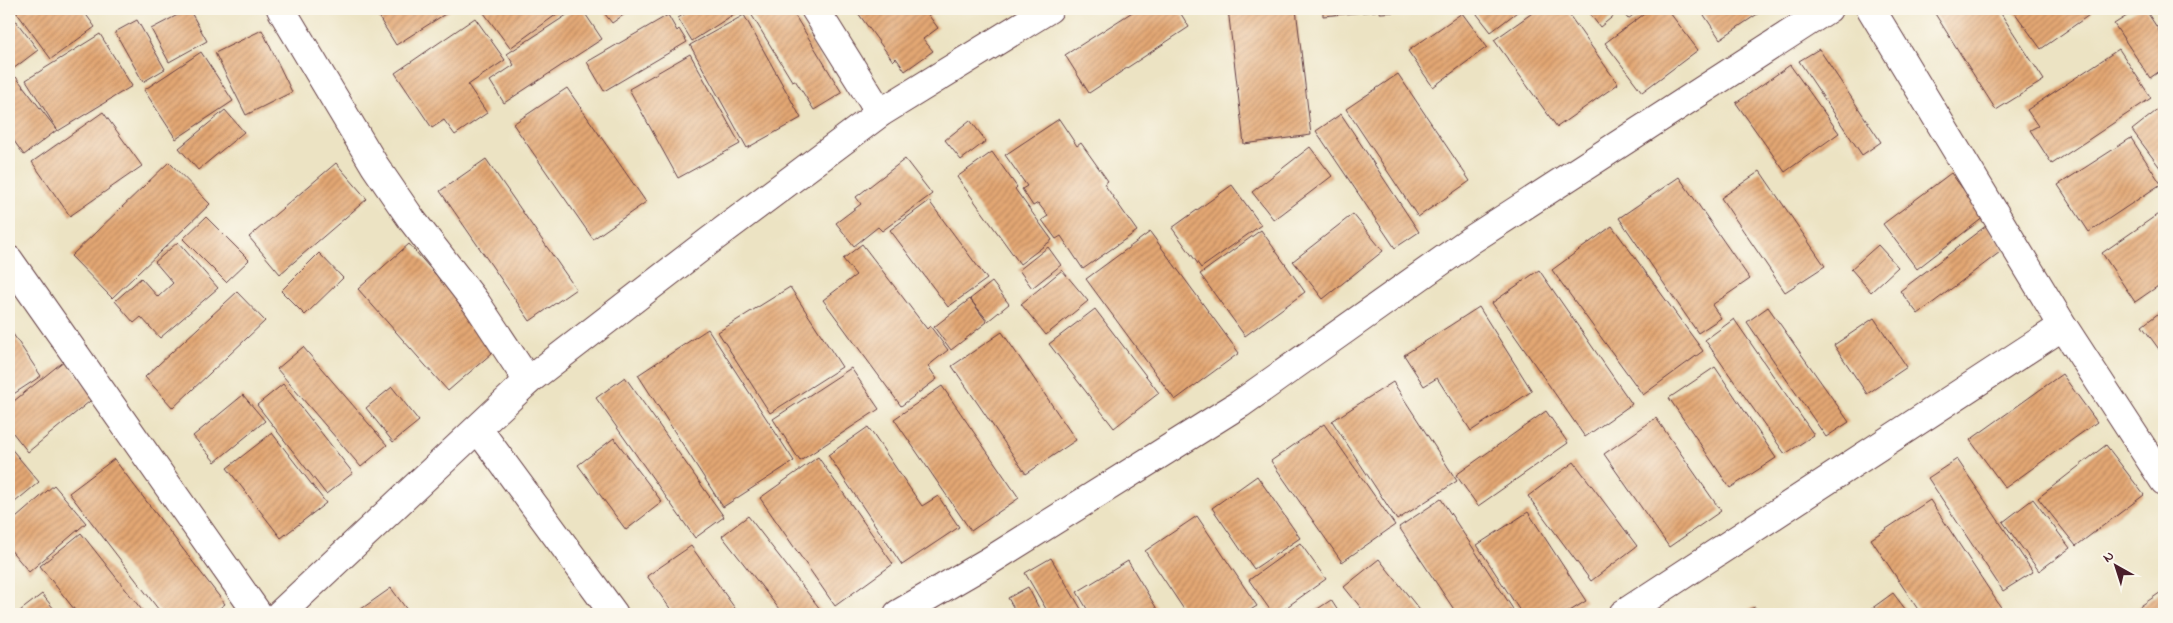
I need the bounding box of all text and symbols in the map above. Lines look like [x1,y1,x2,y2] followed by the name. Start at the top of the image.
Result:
[2090,540,2140,590] north arrow
[2098,546,2119,568] text: N

